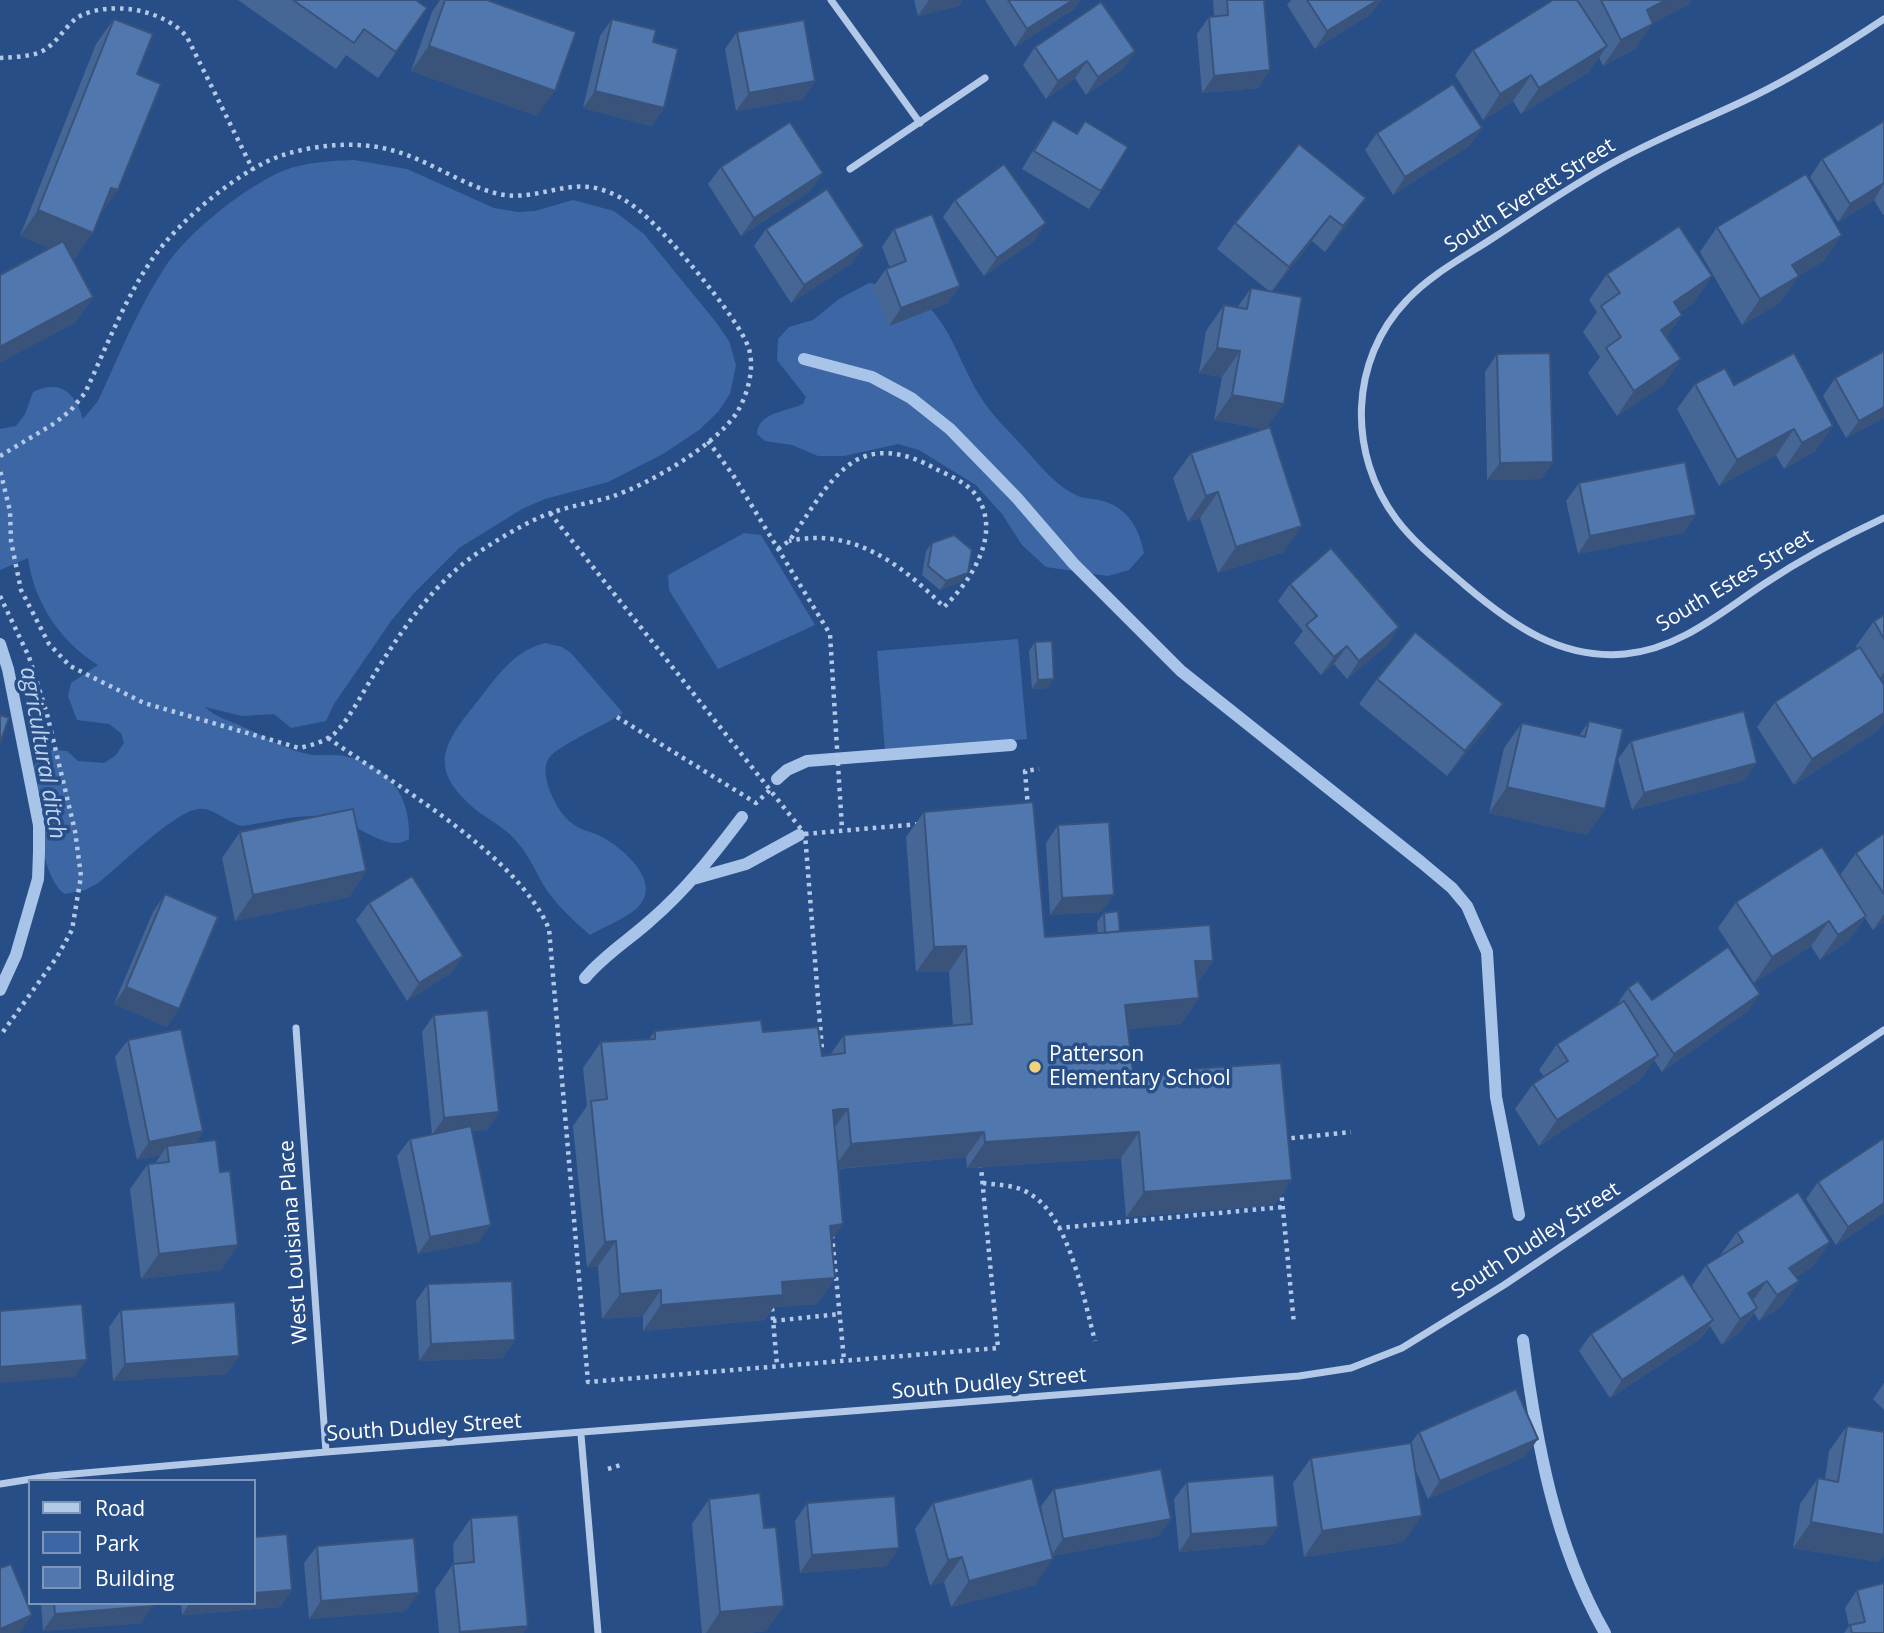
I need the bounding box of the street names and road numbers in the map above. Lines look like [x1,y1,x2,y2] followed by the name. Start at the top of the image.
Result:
[1440,133,1620,259] street label: South Everett Street
[1652,524,1818,638] street label: South Estes Street
[274,1139,314,1345] street label: West Louisiana Place
[1447,1177,1625,1305] street label: South Dudley Street
[891,1363,1087,1405] street label: South Dudley Street
[326,1409,522,1447] street label: South Dudley Street

